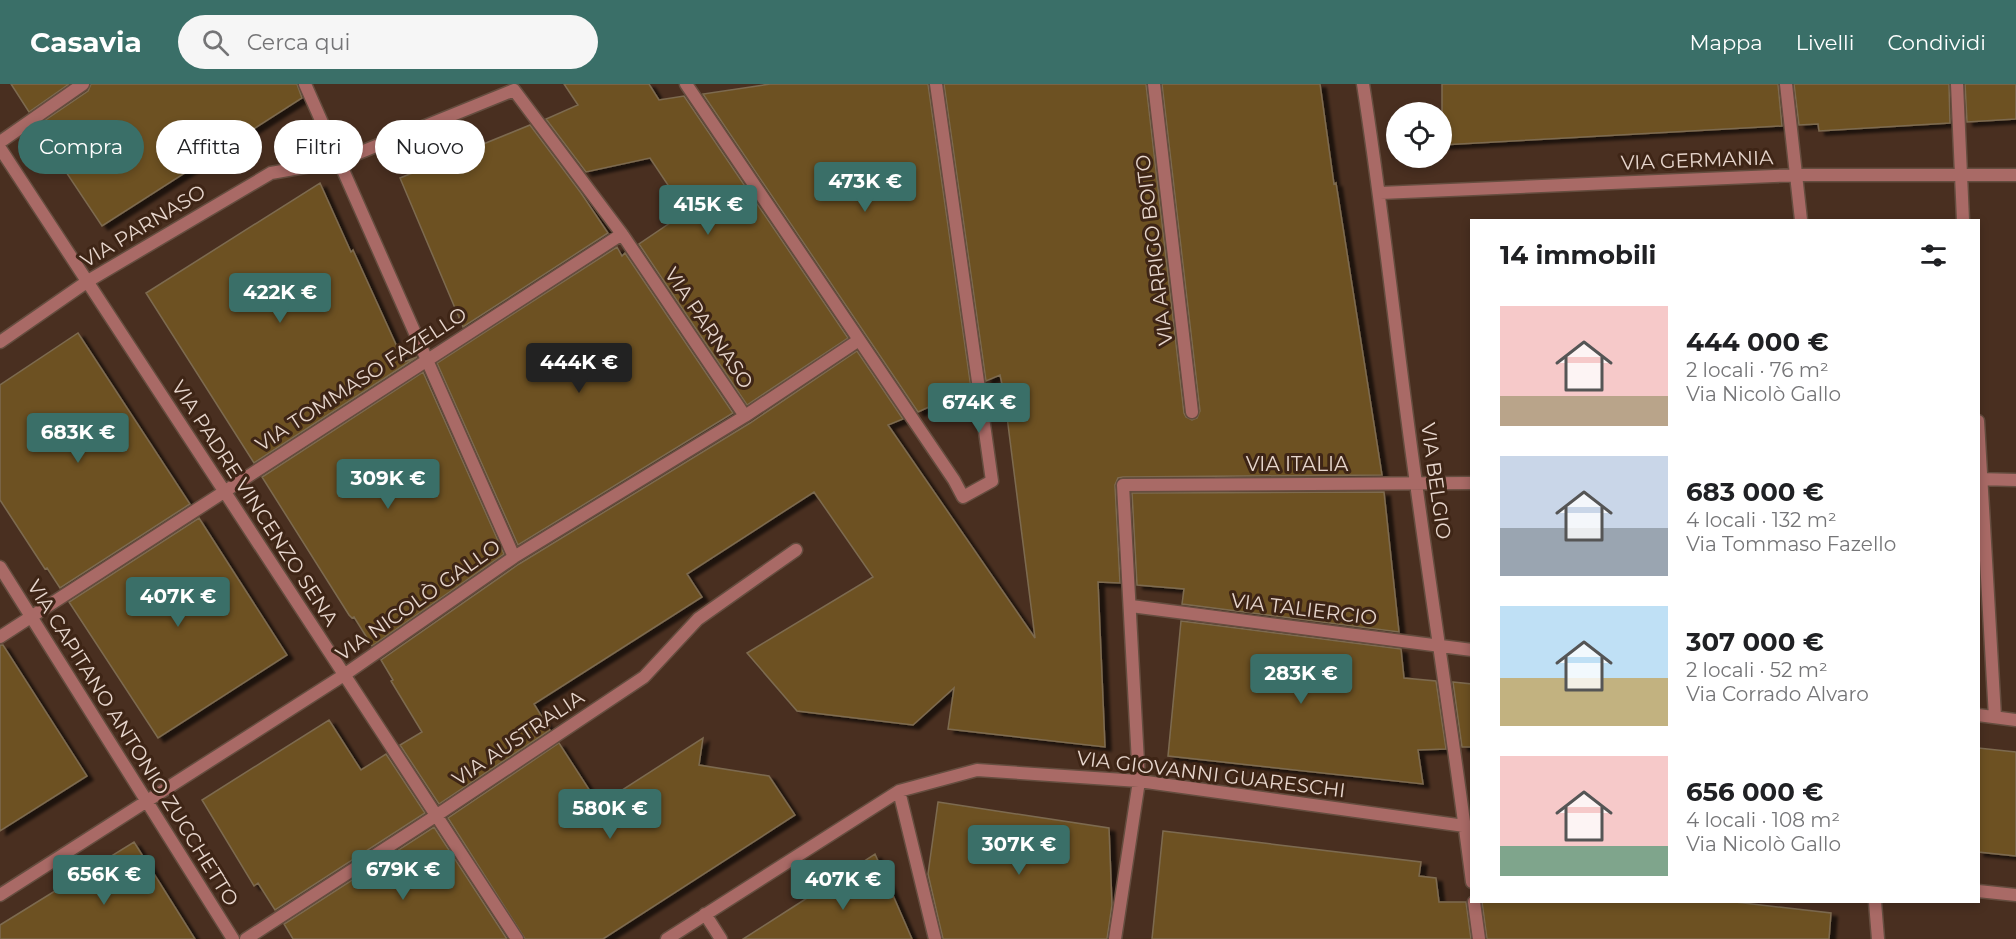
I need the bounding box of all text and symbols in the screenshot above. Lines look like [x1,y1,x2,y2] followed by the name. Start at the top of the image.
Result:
[178,15,598,69] search box
[30,25,142,59] text: Casavia
[199,26,232,59] icon: search
[247,29,350,56] text: Cerca qui
[1689,30,1763,55] text: Mappa
[1796,30,1854,55] text: Livelli
[1887,30,1986,55] text: Condividi
[1386,102,1452,168] map controls
[1386,102,1452,168] button: locate
[18,120,144,174] chip: Compra
[156,120,262,174] chip: Affitta
[274,120,363,174] chip: Filtri
[375,120,485,174] chip: Nuovo
[1620,145,1774,175] street label: VIA GERMANIA
[1130,153,1178,347] street label: VIA ARRIGO BOITO
[816,162,914,213] pin: 473K €
[828,169,902,193] text: 473K €
[76,179,210,273] street label: VIA PARNASO
[659,185,757,236] pin: 415K €
[673,192,743,216] text: 415K €
[1500,239,1656,271] text: 14 immobili
[1917,239,1950,272] icon: filters
[660,263,758,393] street label: VIA PARNASO
[231,273,329,324] pin: 422K €
[243,280,317,304] text: 422K €
[251,302,471,456] street label: VIA TOMMASO FAZELLO
[1686,326,1829,358] text: 444 000 €
[1548,330,1620,402] icon: home
[530,343,628,394] pin: 444K €
[540,350,618,374] text: 444K €
[1686,358,1828,382] text: 2 locali · 76 m²
[167,376,344,631] street label: VIA PADRE VINCENZO SENA
[1686,382,1841,406] text: Via Nicolò Gallo
[930,383,1028,434] pin: 674K €
[942,390,1016,414] text: 674K €
[29,413,127,464] pin: 683K €
[41,420,115,444] text: 683K €
[1416,421,1456,541] street label: VIA BELGIO
[1246,452,1349,476] street label: VIA ITALIA
[339,459,437,510] pin: 309K €
[351,466,425,490] text: 309K €
[1686,476,1824,508] text: 683 000 €
[1548,480,1620,552] icon: home
[1686,508,1837,532] text: 4 locali · 132 m²
[1686,532,1896,556] text: Via Tommaso Fazello
[331,534,505,666] street label: VIA NICOLÒ GALLO
[22,576,244,910] street label: VIA CAPITANO ANTONIO ZUCCHETTO
[129,577,227,628] pin: 407K €
[140,584,216,608] text: 407K €
[1230,588,1378,630] street label: VIA TALIERCIO
[1686,626,1824,658] text: 307 000 €
[1548,630,1620,702] icon: home
[1252,654,1350,705] pin: 283K €
[1686,658,1828,682] text: 2 locali · 52 m²
[1264,661,1338,685] text: 283K €
[1686,682,1869,706] text: Via Corrado Alvaro
[448,685,589,791] street label: VIA AUSTRALIA
[1075,746,1347,802] street label: VIA GIOVANNI GUARESCHI
[1686,776,1823,808] text: 656 000 €
[1548,780,1620,852] icon: home
[561,789,659,840] pin: 580K €
[572,796,648,820] text: 580K €
[1686,808,1840,832] text: 4 locali · 108 m²
[970,825,1068,876] pin: 307K €
[982,832,1056,856] text: 307K €
[1686,832,1841,856] text: Via Nicolò Gallo
[354,850,452,901] pin: 679K €
[55,855,153,906] pin: 656K €
[366,857,440,881] text: 679K €
[794,860,892,911] pin: 407K €
[67,862,141,886] text: 656K €
[805,867,881,891] text: 407K €

